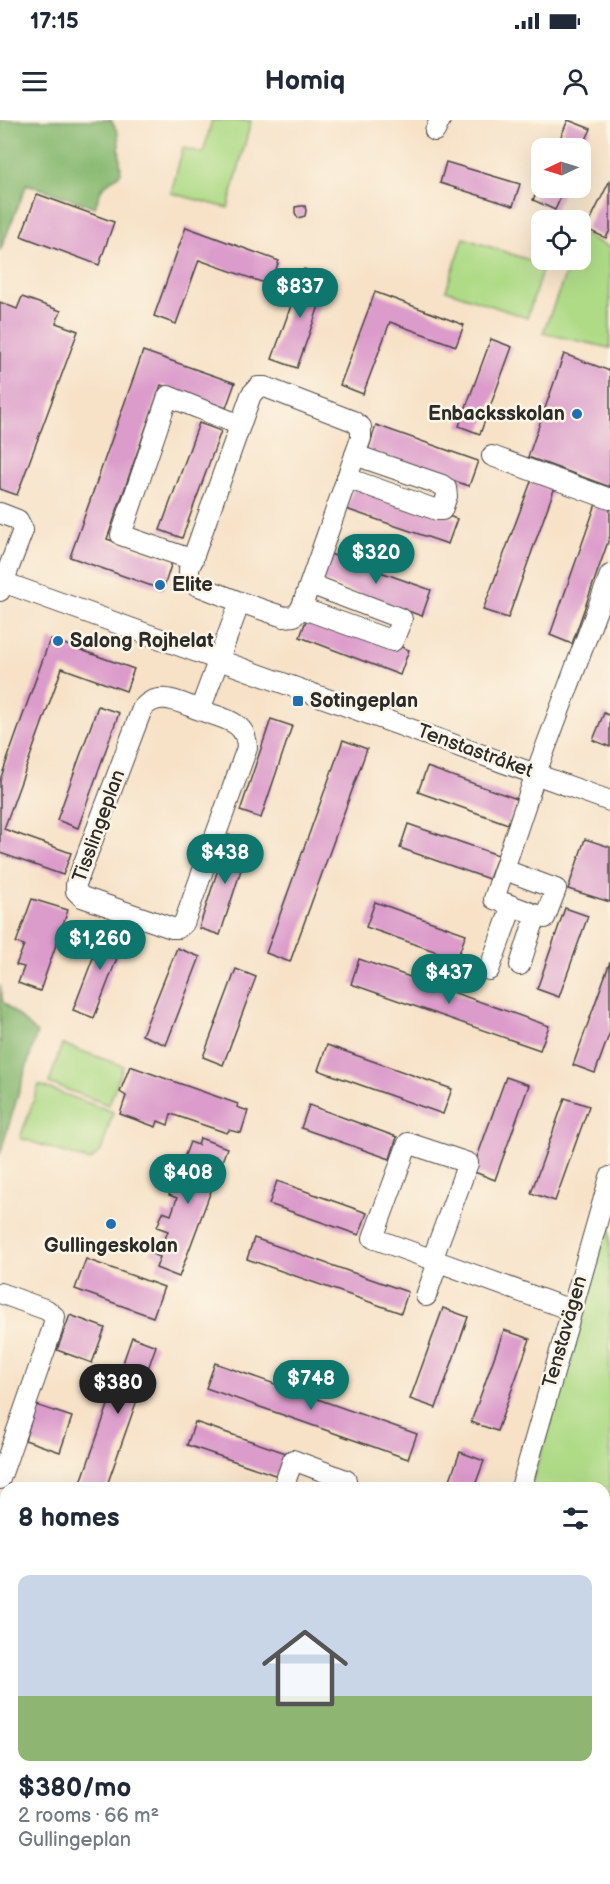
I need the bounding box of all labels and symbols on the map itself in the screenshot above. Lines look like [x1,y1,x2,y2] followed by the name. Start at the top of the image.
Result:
[531,138,591,198] north arrow
[264,268,336,319] pin: $837
[428,402,565,426] place label: Enbacksskolan
[570,407,584,421] marker: Enbacksskolan
[340,534,412,585] pin: $320
[172,573,213,597] place label: Elite
[153,578,167,592] marker: Elite
[70,629,214,653] place label: Salong Rojhelat
[51,634,65,648] marker: Salong Rojhelat
[310,689,418,713] place label: Sotingeplan
[291,694,305,708] marker: Sotingeplan
[414,719,536,783] street label: Tenstastråket
[68,766,130,886] street label: Tisslingeplan
[189,834,261,885] pin: $438
[51,920,149,971] pin: $1,260
[413,954,485,1005] pin: $437
[152,1154,224,1205] pin: $408
[104,1217,118,1231] marker: Gullingeskolan
[44,1234,178,1258] place label: Gullingeskolan
[538,1273,592,1391] street label: Tenstavägen
[275,1360,347,1411] pin: $748
[82,1364,154,1415] pin: $380

